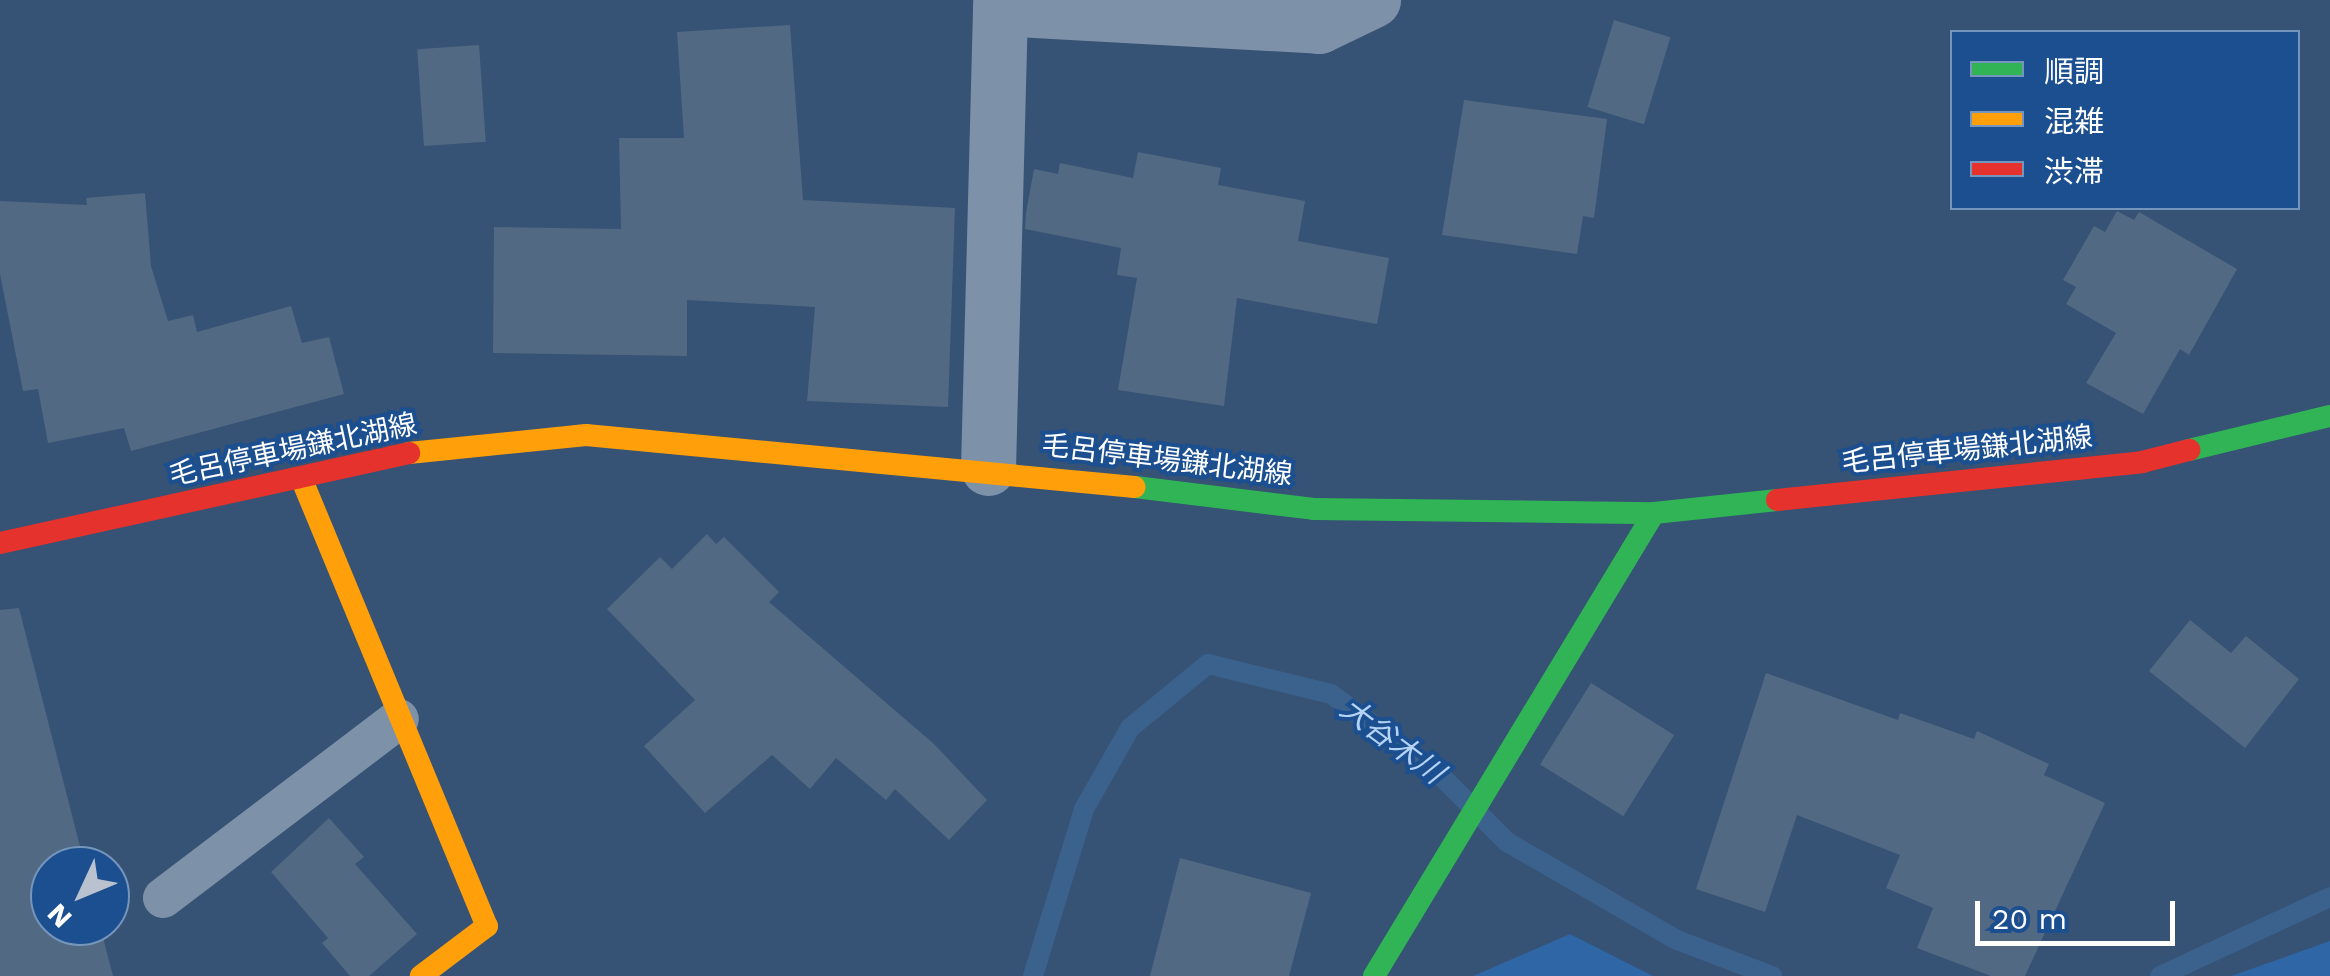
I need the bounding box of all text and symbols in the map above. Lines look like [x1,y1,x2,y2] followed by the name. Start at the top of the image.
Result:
[1950,30,2300,210] legend
[2044,54,2104,89] text: 順調
[2044,104,2104,139] text: 混雑
[2044,154,2104,189] text: 渋滞
[166,407,420,493] street label: 毛呂停車場鎌北湖線
[1840,420,2094,480] street label: 毛呂停車場鎌北湖線
[1040,428,1294,492] street label: 毛呂停車場鎌北湖線
[1333,691,1451,791] water label: 大谷木川
[30,846,130,946] north arrow
[1980,881,2180,943] scale bar
[40,897,79,935] text: N
[1992,901,2067,936] text: 20 m

